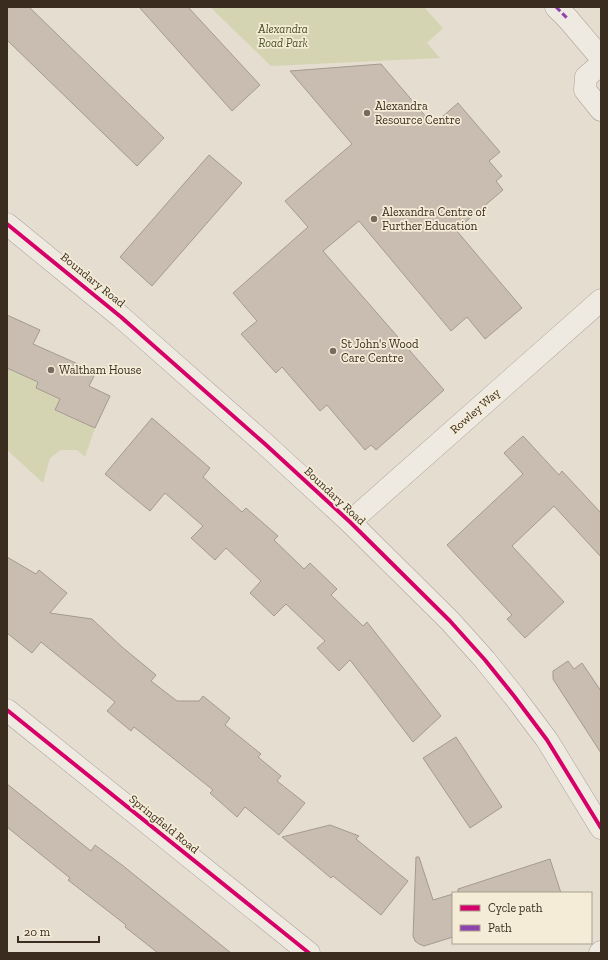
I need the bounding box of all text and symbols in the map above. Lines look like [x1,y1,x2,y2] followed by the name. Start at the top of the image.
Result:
[257,22,308,50] park label: Alexandra Road Park
[375,99,461,127] place label: Alexandra Resource Centre
[362,108,372,118] marker: Alexandra Resource Centre
[382,205,487,233] place label: Alexandra Centre of Further Education
[369,214,379,224] marker: Alexandra Centre of Further Education
[58,250,128,310] street label: Boundary Road
[341,337,419,365] place label: St John's Wood Care Centre
[328,346,338,356] marker: St John's Wood Care Centre
[59,363,142,377] place label: Waltham House
[46,365,56,375] marker: Waltham House
[447,385,503,436] street label: Rowley Way
[301,464,369,528] street label: Boundary Road
[126,792,202,857] street label: Springfield Road
[452,892,592,944] legend
[488,901,543,915] text: Cycle path
[18,918,99,944] scale bar
[488,921,512,935] text: Path
[24,925,51,939] text: 20 m

